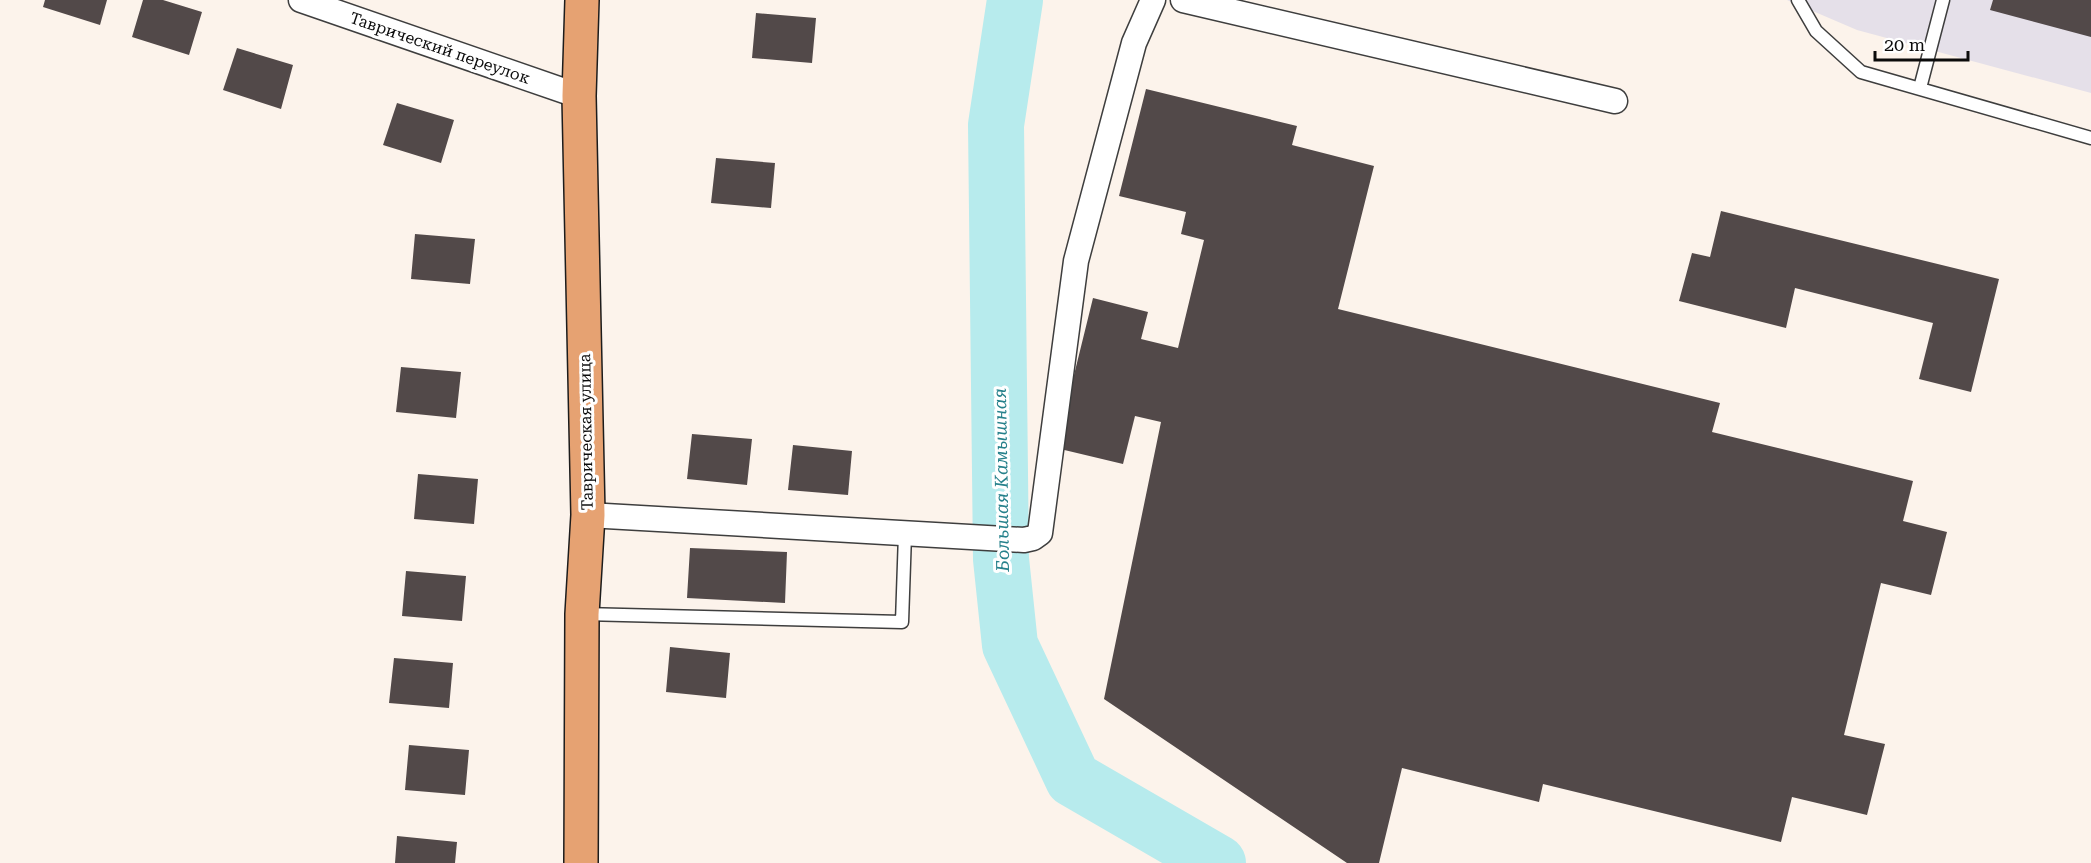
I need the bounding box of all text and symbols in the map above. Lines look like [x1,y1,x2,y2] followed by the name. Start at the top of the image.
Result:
[347,8,533,88] street label: Таврический переулок
[1875,24,1968,62] scale bar
[1884,34,1925,55] text: 20 m
[575,353,597,511] street label: Таврическая улица
[989,388,1013,573] water label: Большая Камышная

